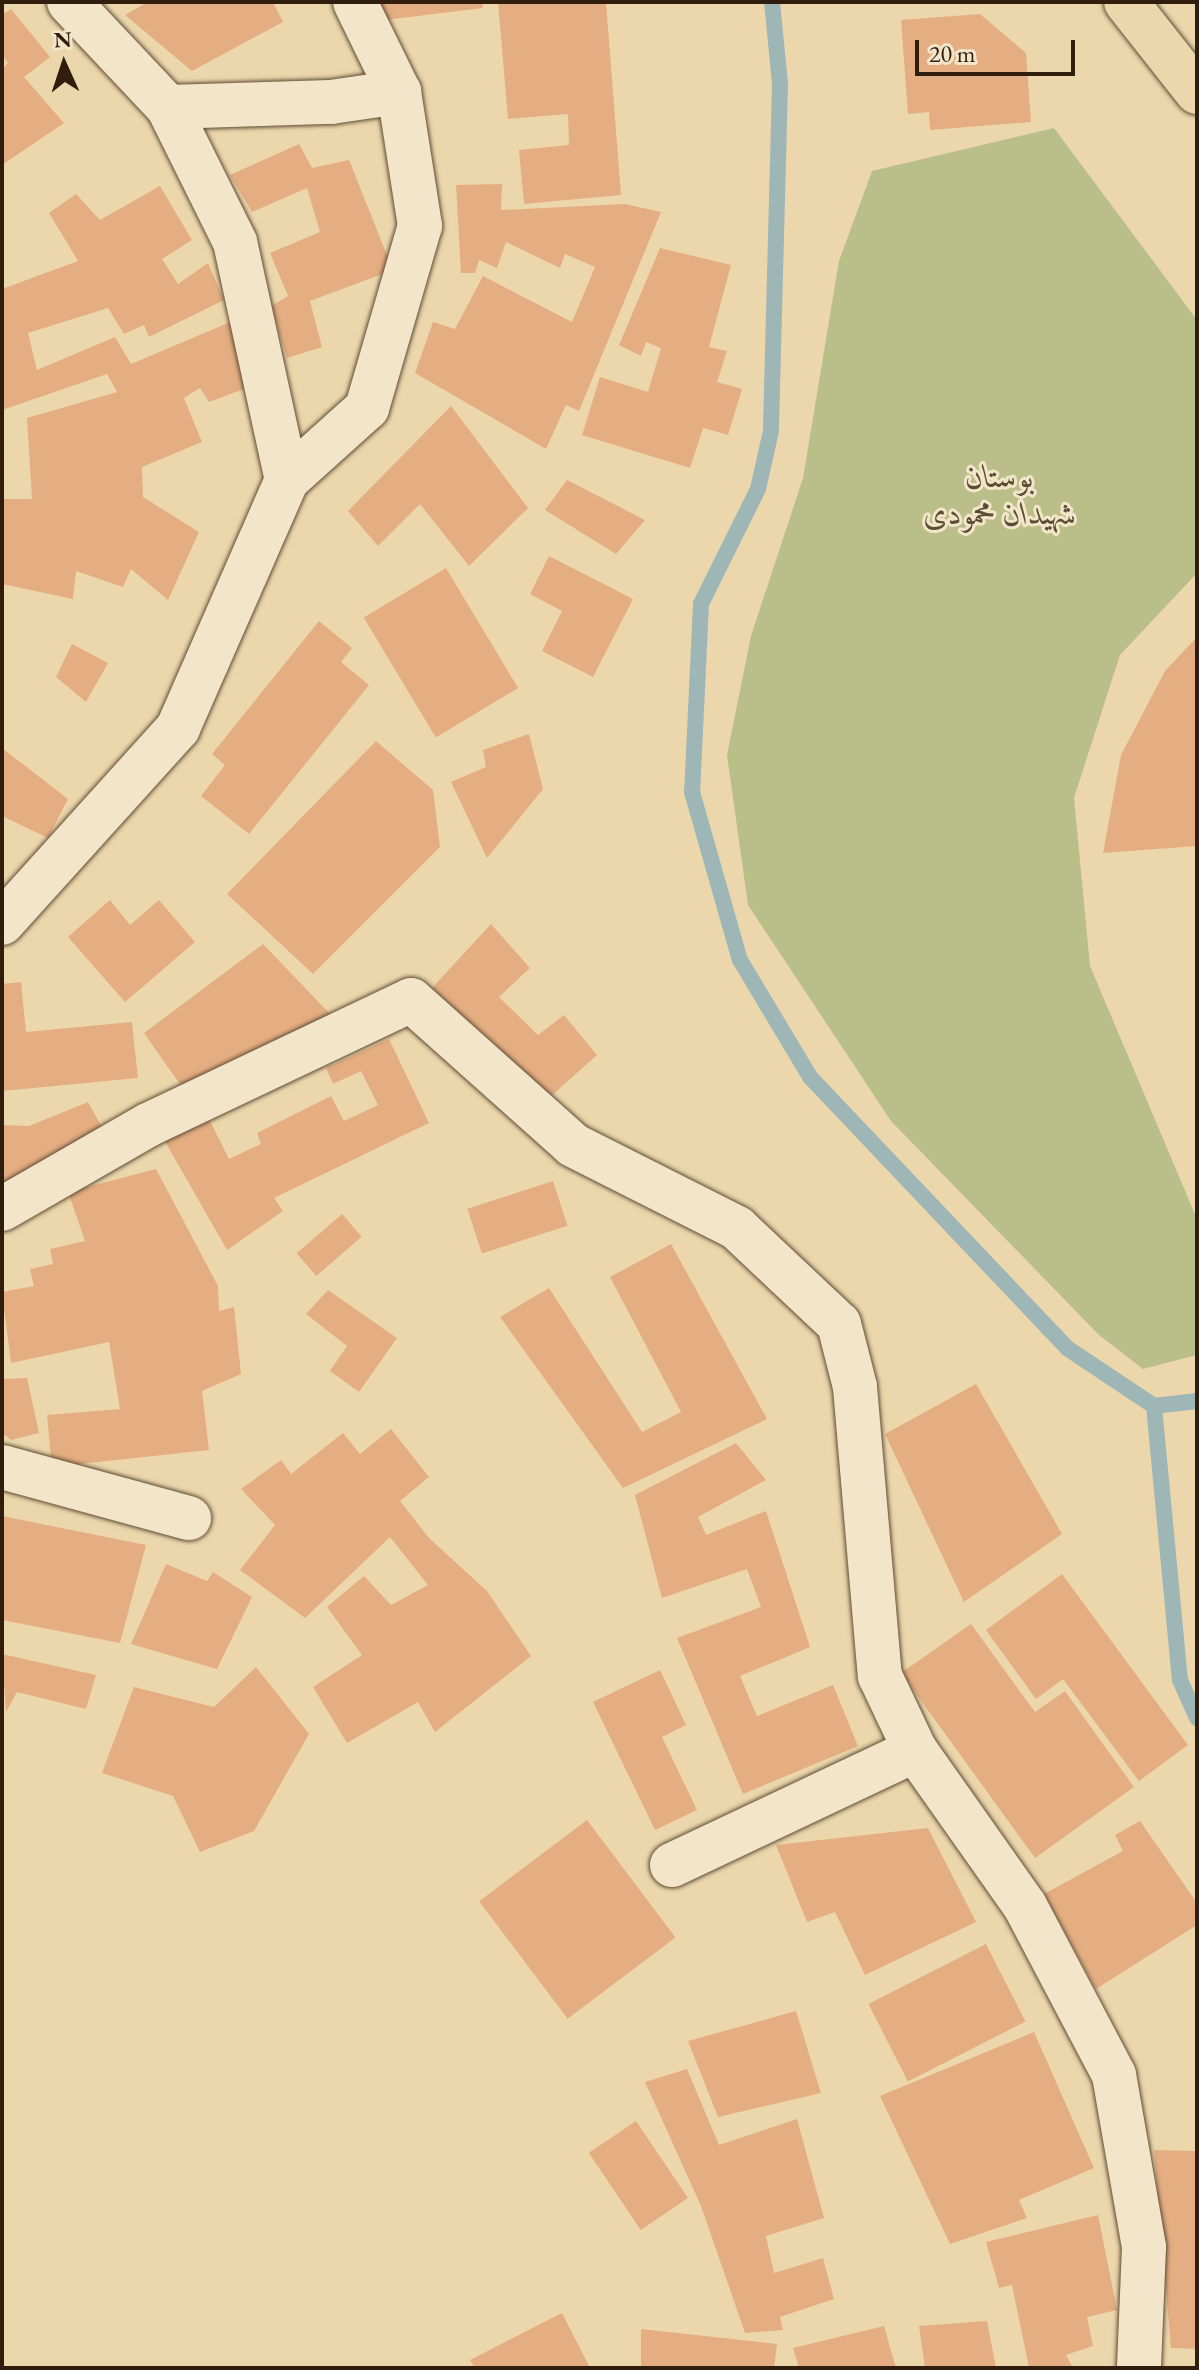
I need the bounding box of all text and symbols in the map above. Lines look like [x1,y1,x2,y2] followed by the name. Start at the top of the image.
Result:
[24,24,104,104] north arrow
[919,24,1079,74] scale bar
[53,25,72,54] text: N
[929,38,976,69] text: 20 m
[923,458,1077,533] park label: بوستان شهیدان محمودی

